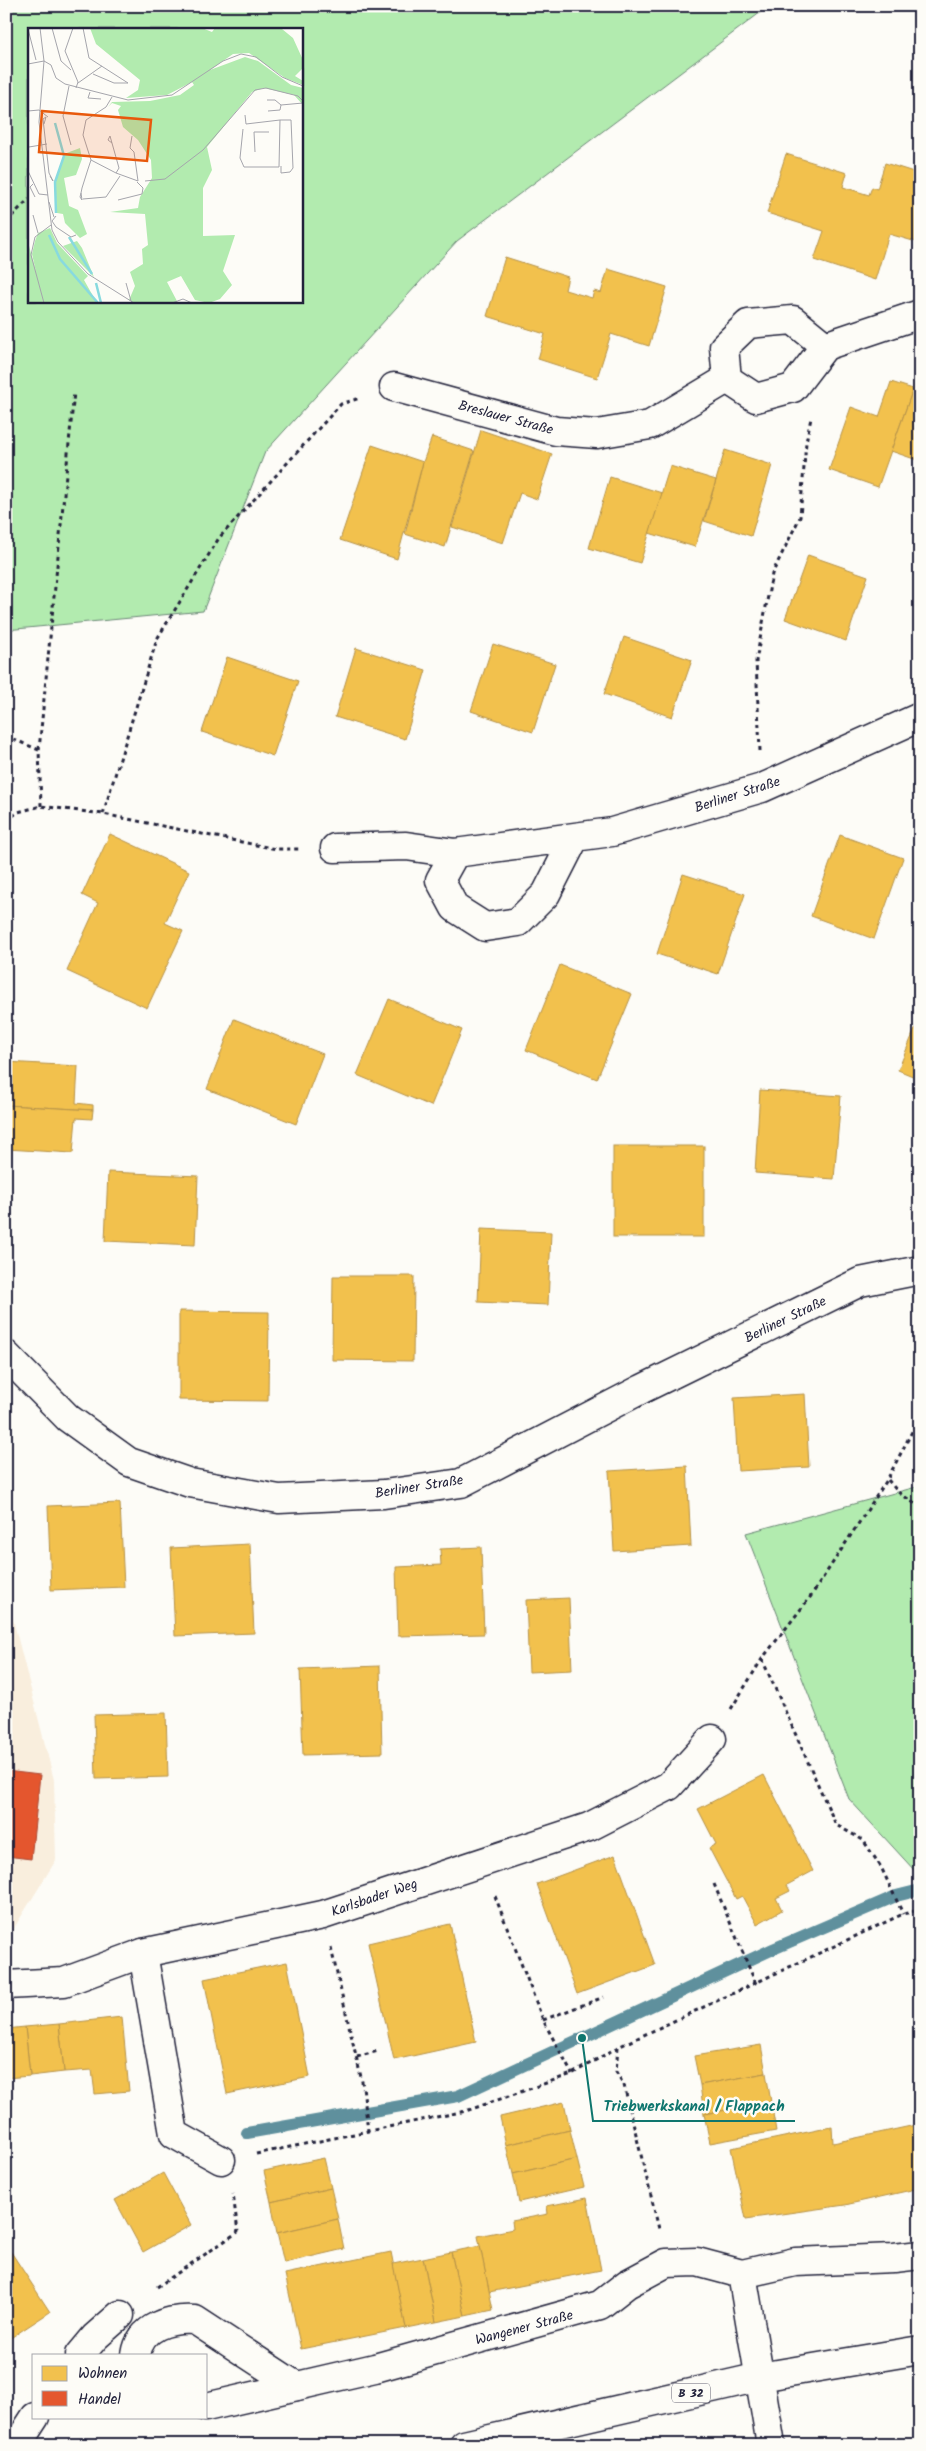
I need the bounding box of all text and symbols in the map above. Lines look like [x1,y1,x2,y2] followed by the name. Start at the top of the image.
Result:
[28,28,302,302] inset map
[456,395,556,441] street label: Breslauer Straße
[692,770,784,819] street label: Berliner Straße
[741,1290,831,1349] street label: Berliner Straße
[373,1469,466,1505] street label: Berliner Straße
[328,1873,421,1923] street label: Karlsbader Weg
[593,2091,795,2121] callout: Triebwerkskanal / Flappach
[603,2095,785,2119] text: Triebwerkskanal / Flappach
[473,2304,576,2352] street label: Wangener Straße
[32,2354,208,2418] legend
[78,2362,127,2386] text: Wohnen
[672,2384,710,2402] road number: B 32
[78,2388,121,2412] text: Handel

